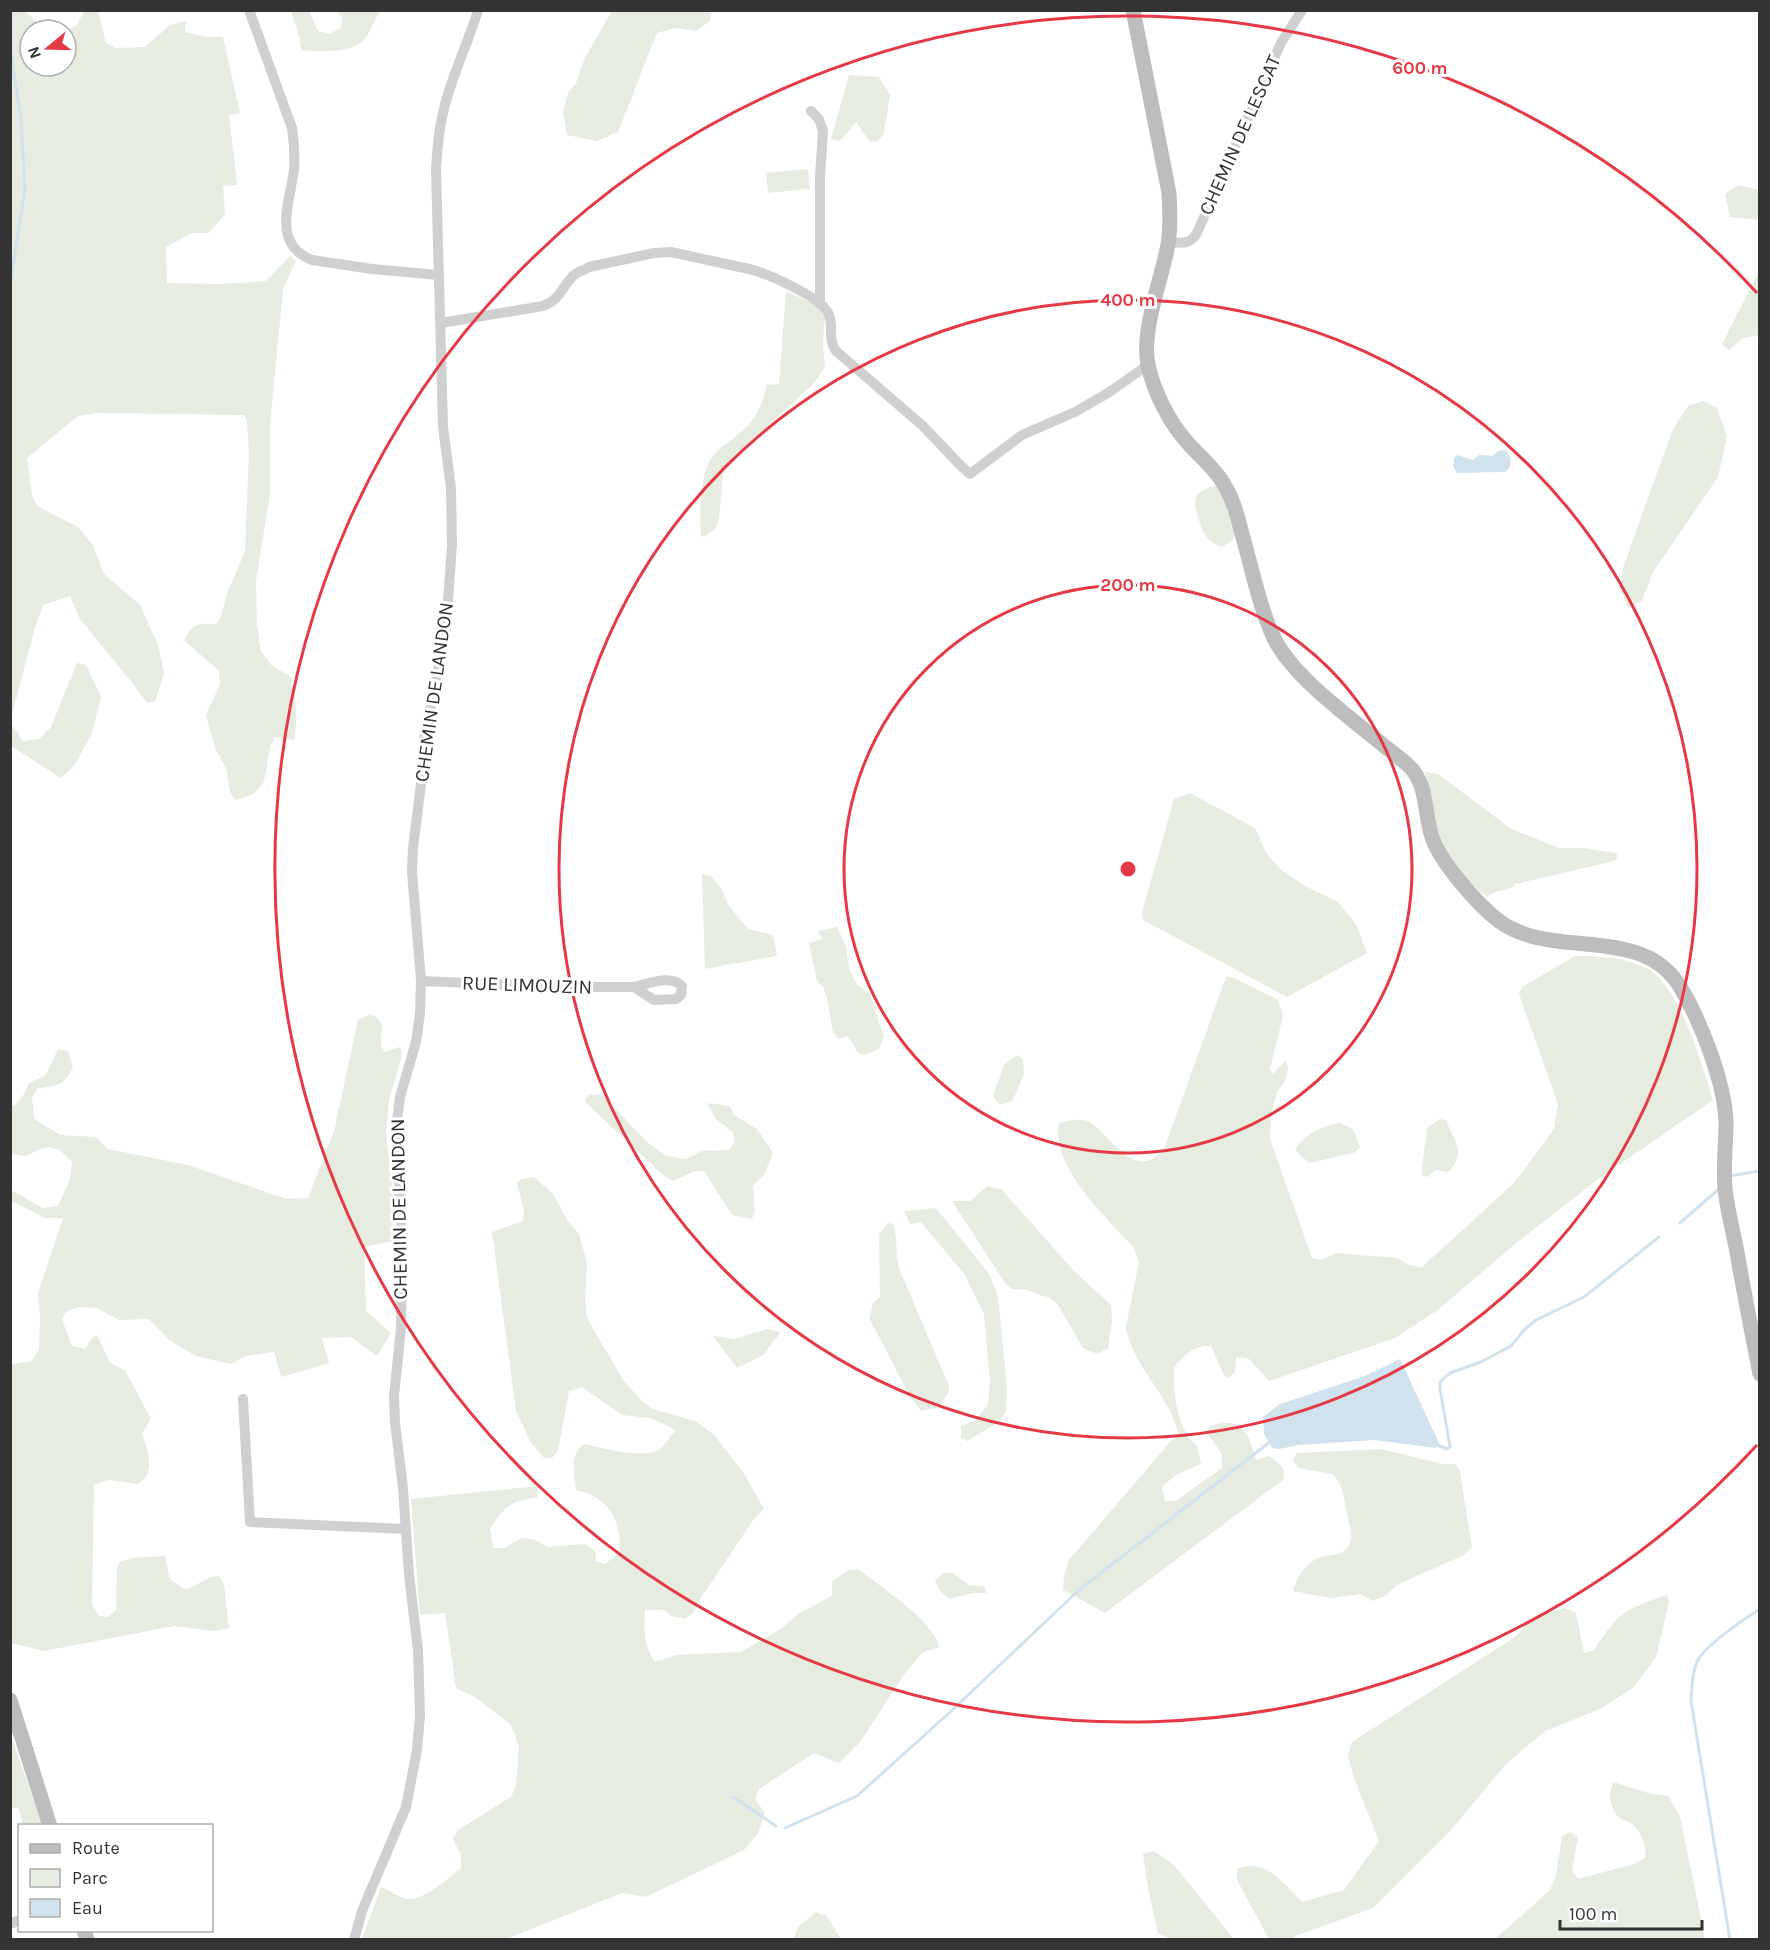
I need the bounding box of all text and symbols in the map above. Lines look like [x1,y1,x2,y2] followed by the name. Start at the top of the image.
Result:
[18,18,78,78] north arrow
[23,44,45,61] text: N
[1194,51,1286,219] street label: CHEMIN DE LESCAT
[1392,57,1448,79] text: 600 m
[1100,289,1156,311] text: 400 m
[1100,574,1156,596] text: 200 m
[410,601,458,783] street label: CHEMIN DE LANDON
[1118,859,1138,879] centre of rings
[461,971,593,999] street label: RUE LIMOUZIN
[386,1118,412,1300] street label: CHEMIN DE LANDON
[18,1824,213,1932] legend
[72,1837,120,1859] text: Route
[72,1867,108,1889] text: Parc
[1560,1893,1702,1931] scale bar
[72,1897,103,1919] text: Eau
[1569,1903,1617,1925] text: 100 m

